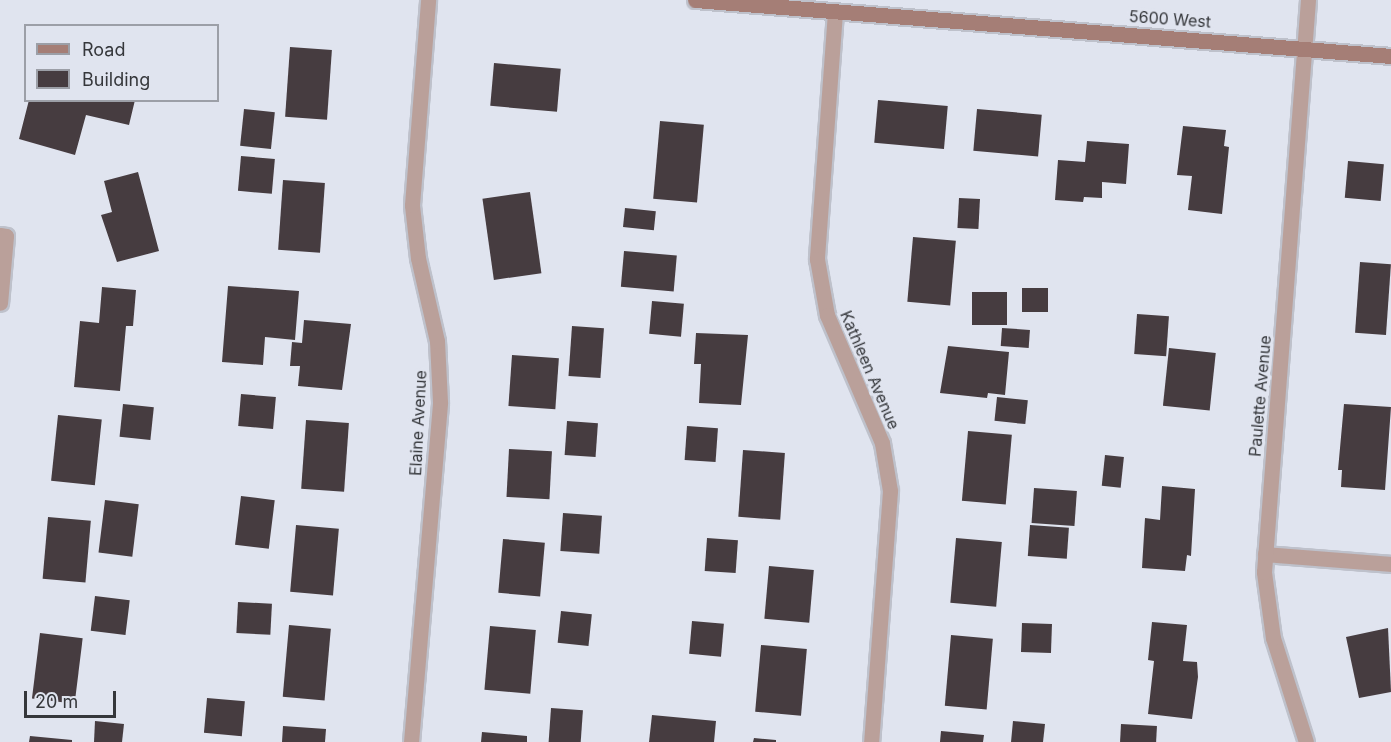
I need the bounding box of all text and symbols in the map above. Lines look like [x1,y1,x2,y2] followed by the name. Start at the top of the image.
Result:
[1128,7,1212,31] street label: 5600 West
[24,24,219,102] legend
[82,39,125,60] text: Road
[82,69,150,90] text: Building
[836,308,904,432] street label: Kathleen Avenue
[1245,334,1275,458] street label: Paulette Avenue
[406,370,430,476] street label: Elaine Avenue
[27,679,118,717] scale bar
[35,691,78,712] text: 20 m

